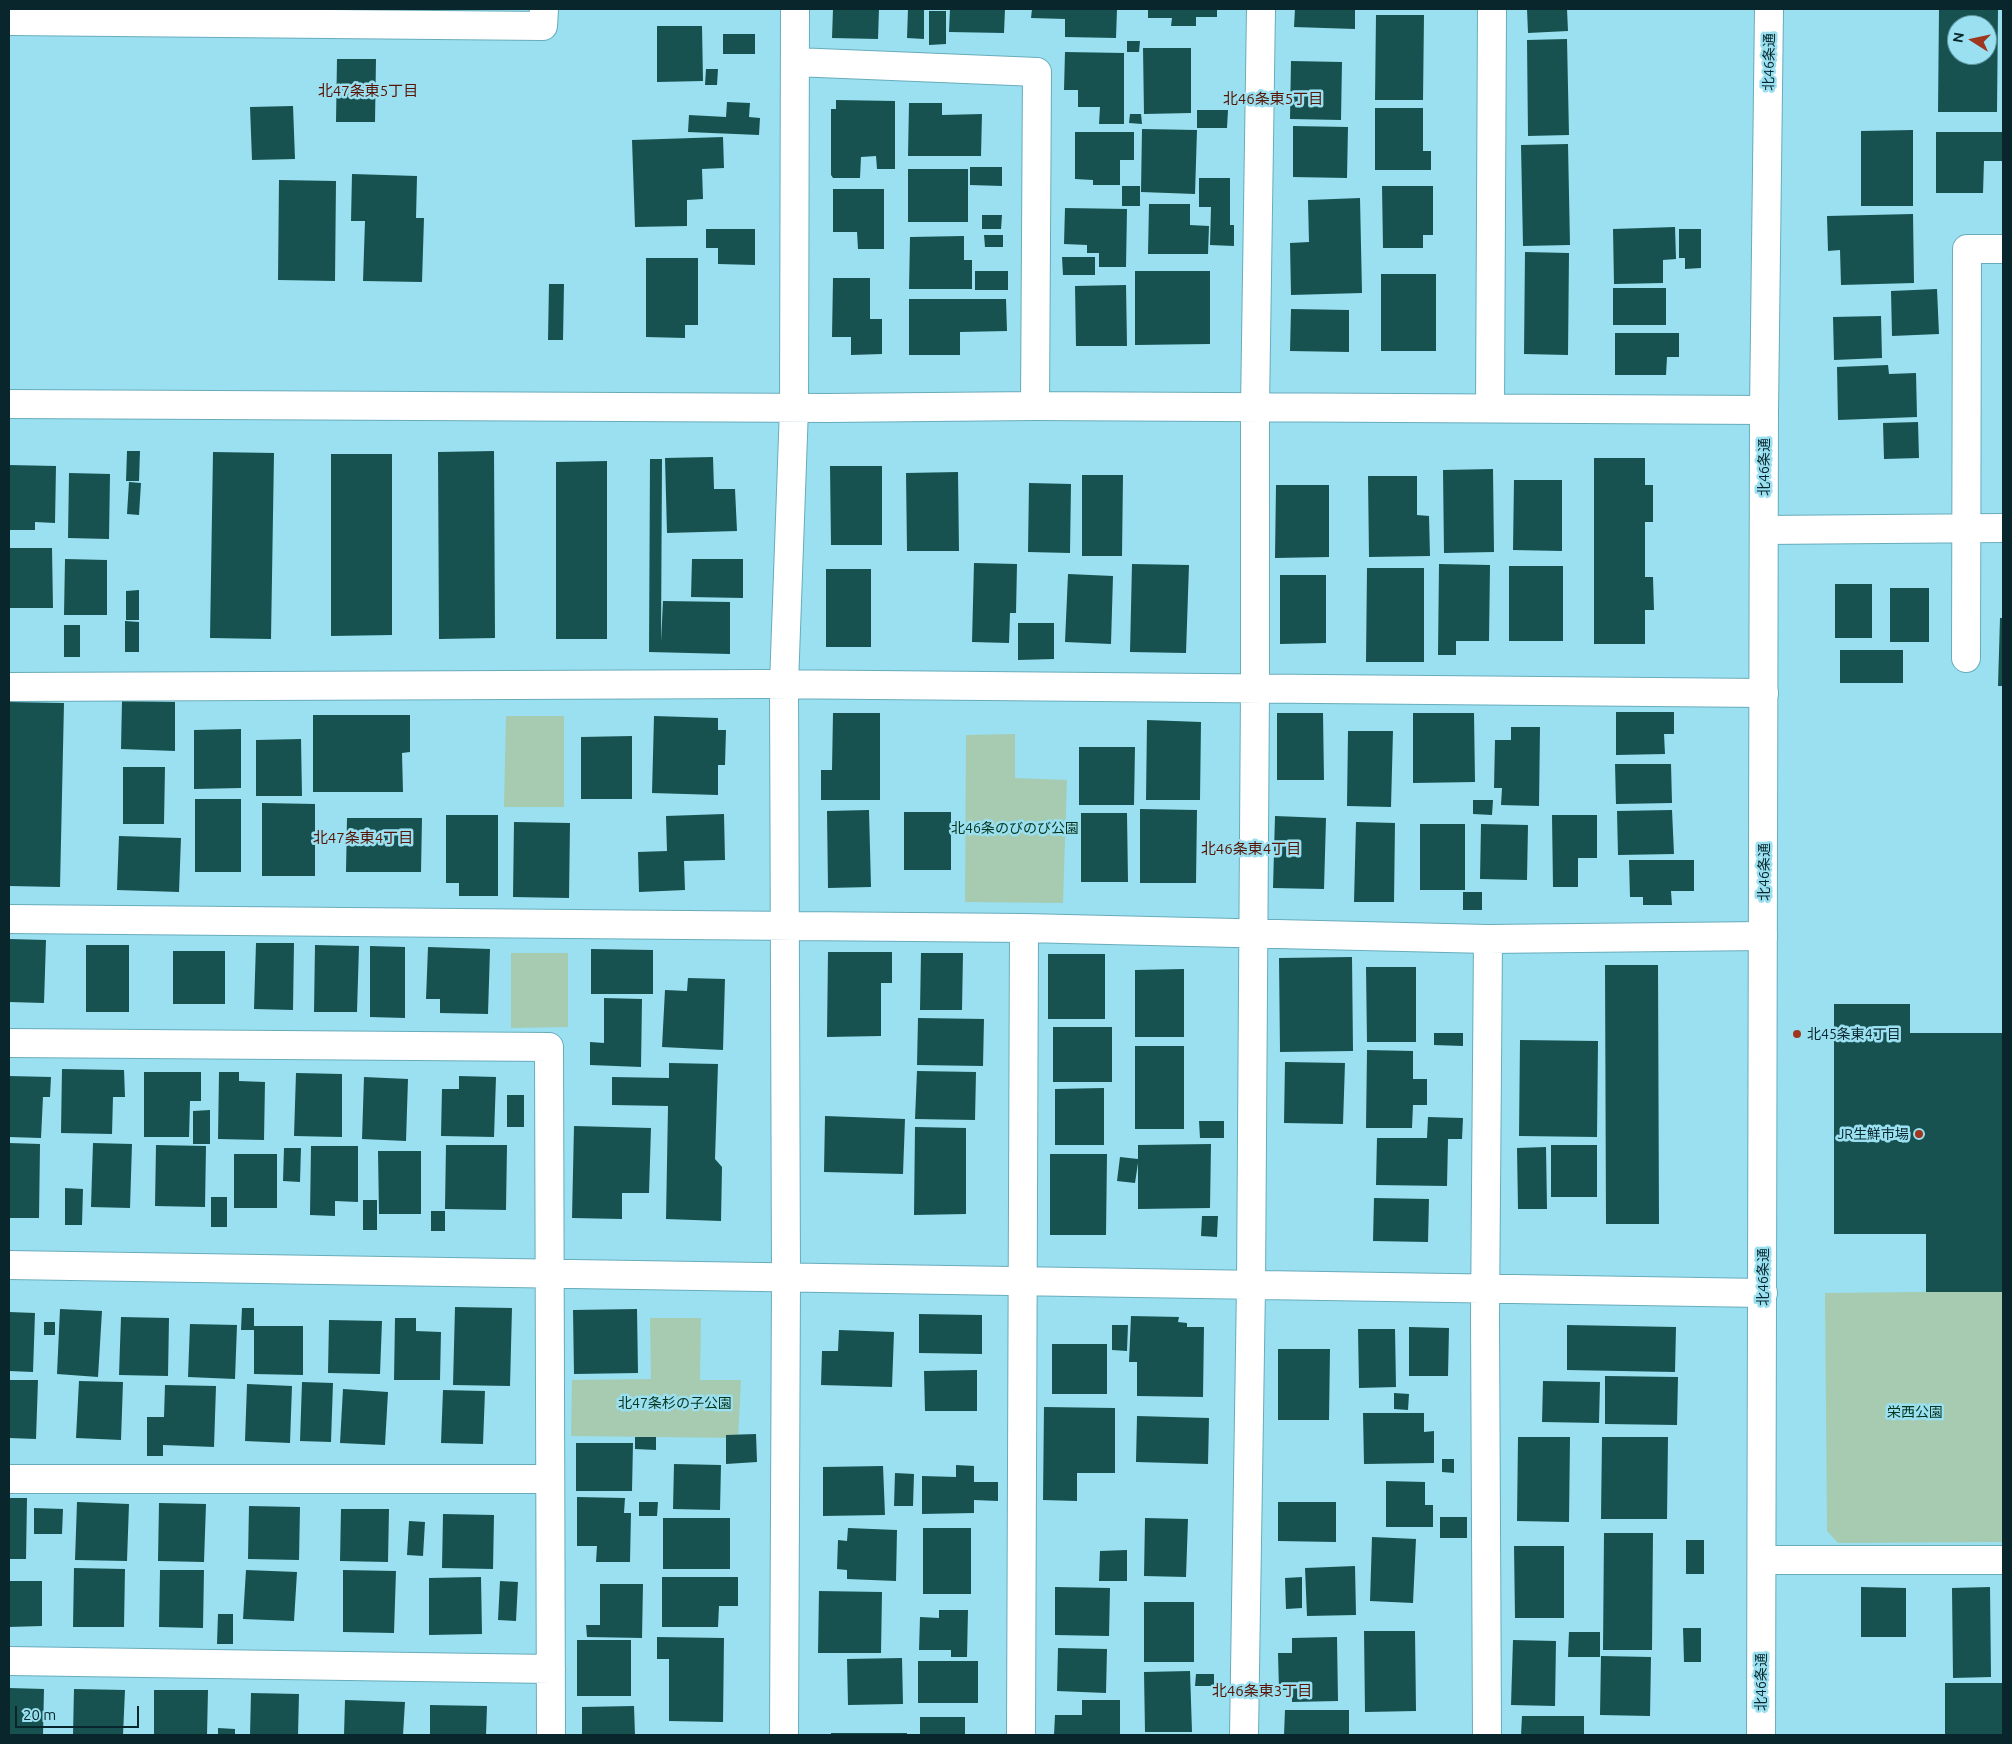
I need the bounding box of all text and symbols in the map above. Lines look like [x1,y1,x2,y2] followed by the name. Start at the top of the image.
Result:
[1947,15,1997,65] north arrow
[1949,31,1967,44] text: N
[1760,33,1778,91] street label: 北46条通
[318,82,418,100] district label: 北47条東5丁目
[1223,90,1323,108] district label: 北46条東5丁目
[1756,438,1772,496] street label: 北46条通
[951,820,1079,836] park label: 北46条のびのび公園
[313,829,413,847] district label: 北47条東4丁目
[1201,840,1301,858] district label: 北46条東4丁目
[1756,843,1772,901] street label: 北46条通
[1807,1026,1901,1042] place label: 北45条東4丁目
[1791,1028,1803,1040] marker: 北45条東4丁目
[1837,1126,1909,1142] place label: JR生鮮市場
[1913,1128,1925,1140] marker: JR生鮮市場
[1755,1248,1771,1306] street label: 北46条通
[618,1395,732,1411] park label: 北47条杉の子公園
[1887,1404,1943,1420] park label: 栄西公園
[1753,1653,1769,1711] street label: 北46条通
[1212,1682,1312,1700] district label: 北46条東3丁目
[18,1696,141,1728] scale bar
[23,1706,56,1723] text: 20 m

